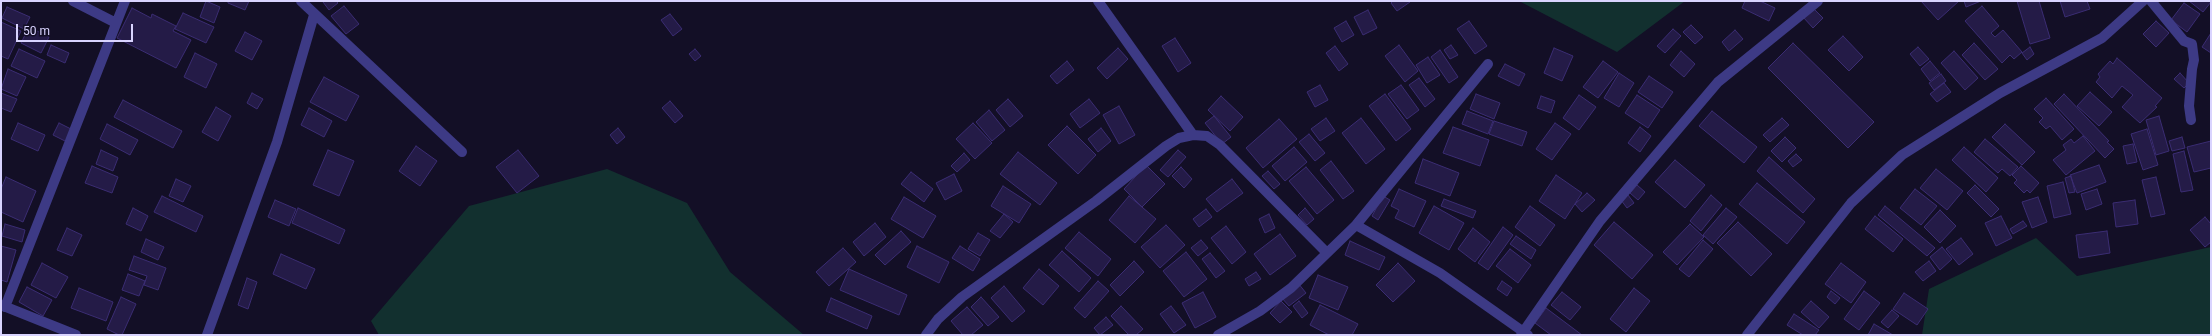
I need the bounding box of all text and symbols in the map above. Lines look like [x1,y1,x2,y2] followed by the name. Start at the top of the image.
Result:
[18,16,135,42] scale bar
[23,24,50,38] text: 50 m

